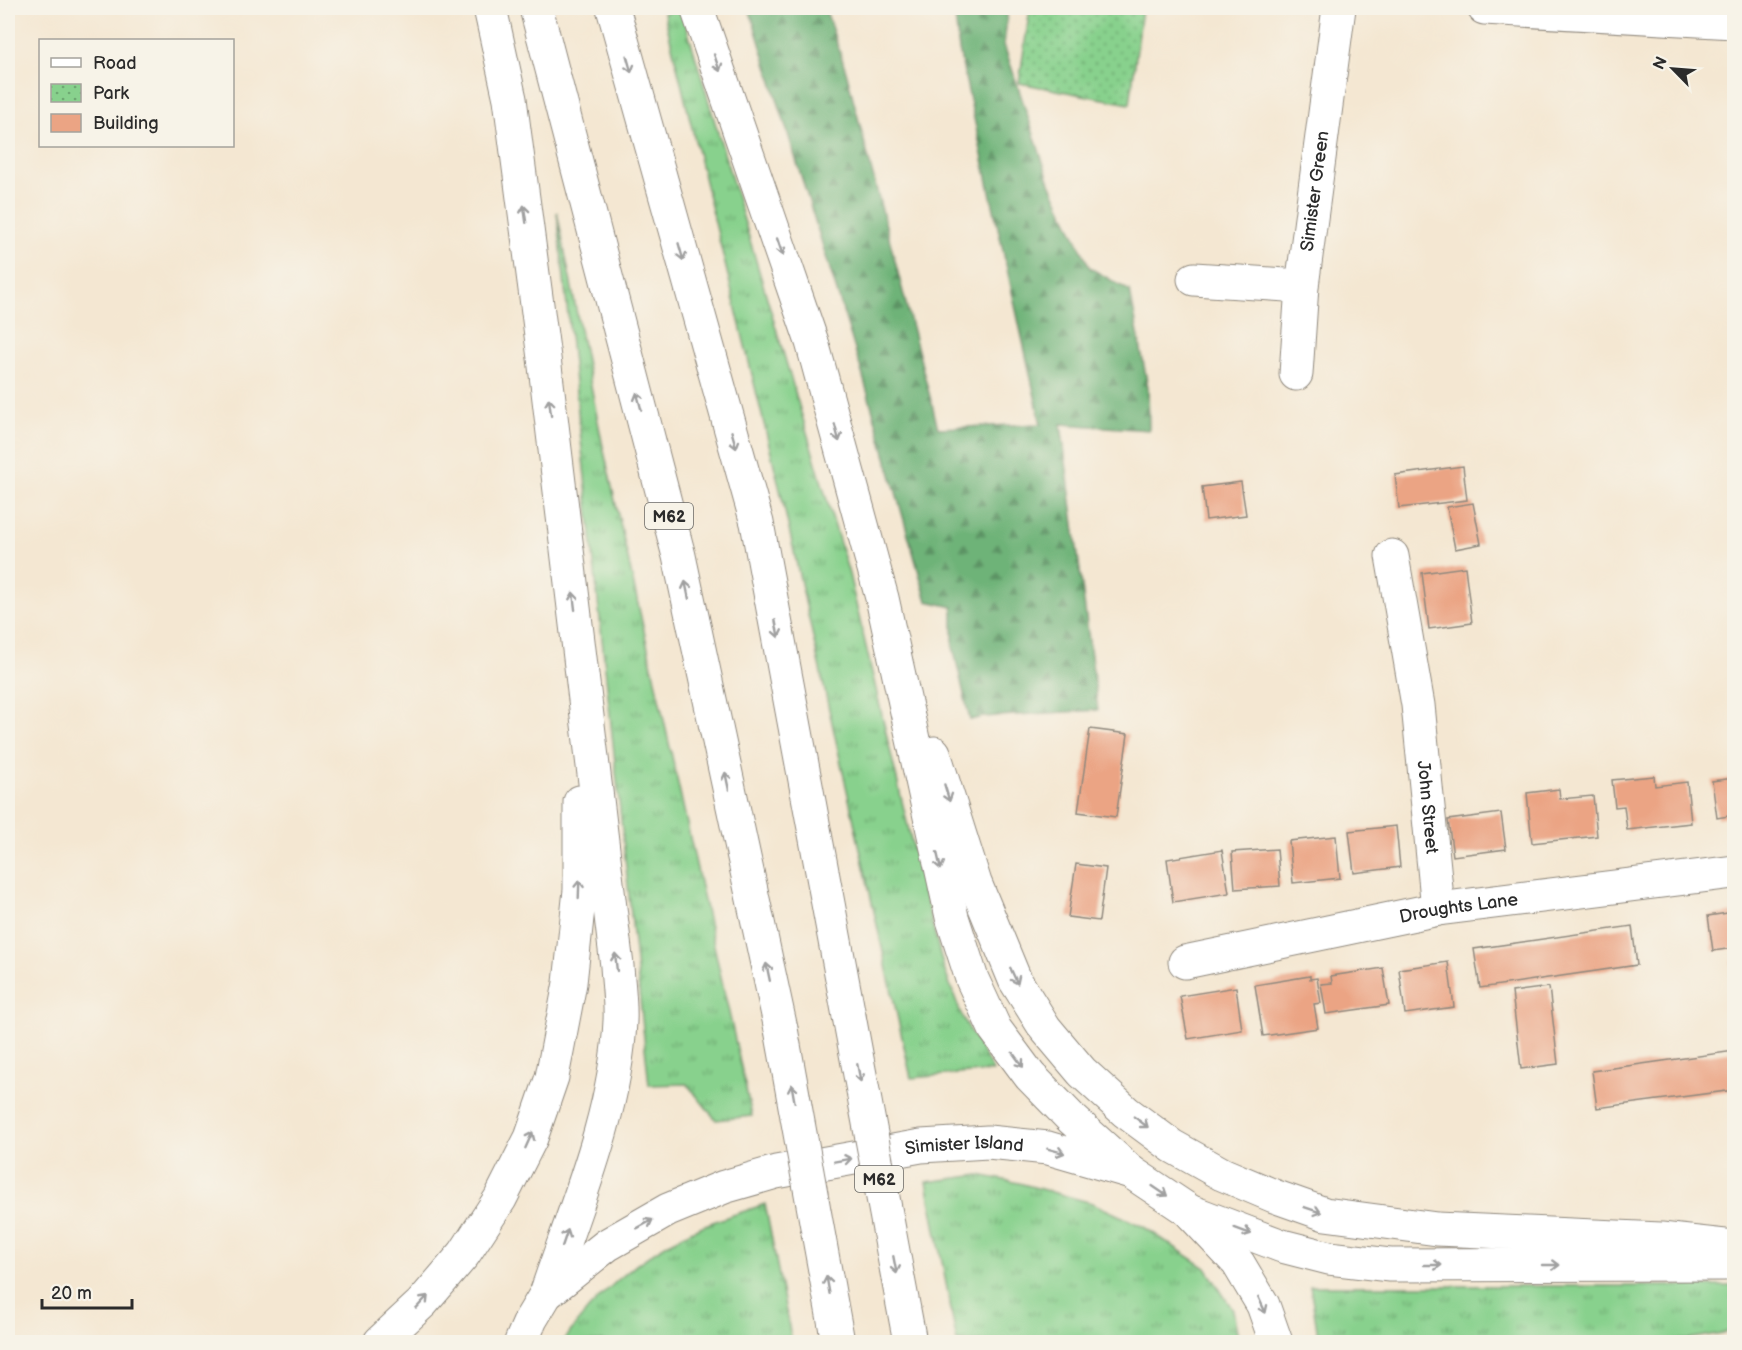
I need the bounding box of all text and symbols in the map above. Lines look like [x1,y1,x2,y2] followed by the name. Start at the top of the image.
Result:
[39,39,234,147] legend
[1643,39,1703,99] north arrow
[93,53,137,74] text: Road
[713,53,724,71] one-way arrow
[624,54,635,73] one-way arrow
[1650,54,1672,73] text: N
[93,83,129,104] text: Park
[93,113,159,134] text: Building
[1297,130,1334,253] street label: Simister Green
[520,205,531,224] one-way arrow
[776,237,787,256] one-way arrow
[676,242,688,261] one-way arrow
[633,392,644,411] one-way arrow
[545,398,556,418] one-way arrow
[832,424,843,443] one-way arrow
[729,430,740,449] one-way arrow
[645,503,693,529] road number: M62
[680,581,692,600] one-way arrow
[568,592,579,612] one-way arrow
[772,619,783,639] one-way arrow
[1413,760,1443,855] street label: John Street
[721,772,733,791] one-way arrow
[942,783,953,802] one-way arrow
[934,851,946,870] one-way arrow
[574,879,585,899] one-way arrow
[1397,889,1519,928] street label: Droughts Lane
[610,952,621,972] one-way arrow
[762,962,774,981] one-way arrow
[1009,967,1021,985] one-way arrow
[1011,1051,1024,1067] one-way arrow
[854,1063,865,1082] one-way arrow
[787,1084,798,1104] one-way arrow
[1132,1116,1148,1128] one-way arrow
[524,1132,535,1150] one-way arrow
[903,1132,1025,1160] street label: Simister Island
[1047,1146,1066,1157] one-way arrow
[832,1154,852,1165] one-way arrow
[855,1166,903,1192] road number: M62
[1151,1185,1167,1197] one-way arrow
[1303,1205,1322,1216] one-way arrow
[636,1217,653,1229] one-way arrow
[1233,1226,1252,1237] one-way arrow
[560,1229,571,1248] one-way arrow
[890,1254,901,1274] one-way arrow
[1422,1259,1442,1271] one-way arrow
[1540,1259,1560,1271] one-way arrow
[42,1272,132,1310] scale bar
[822,1276,833,1295] one-way arrow
[51,1283,92,1304] text: 20 m
[415,1295,430,1310] one-way arrow
[1257,1296,1269,1314] one-way arrow

